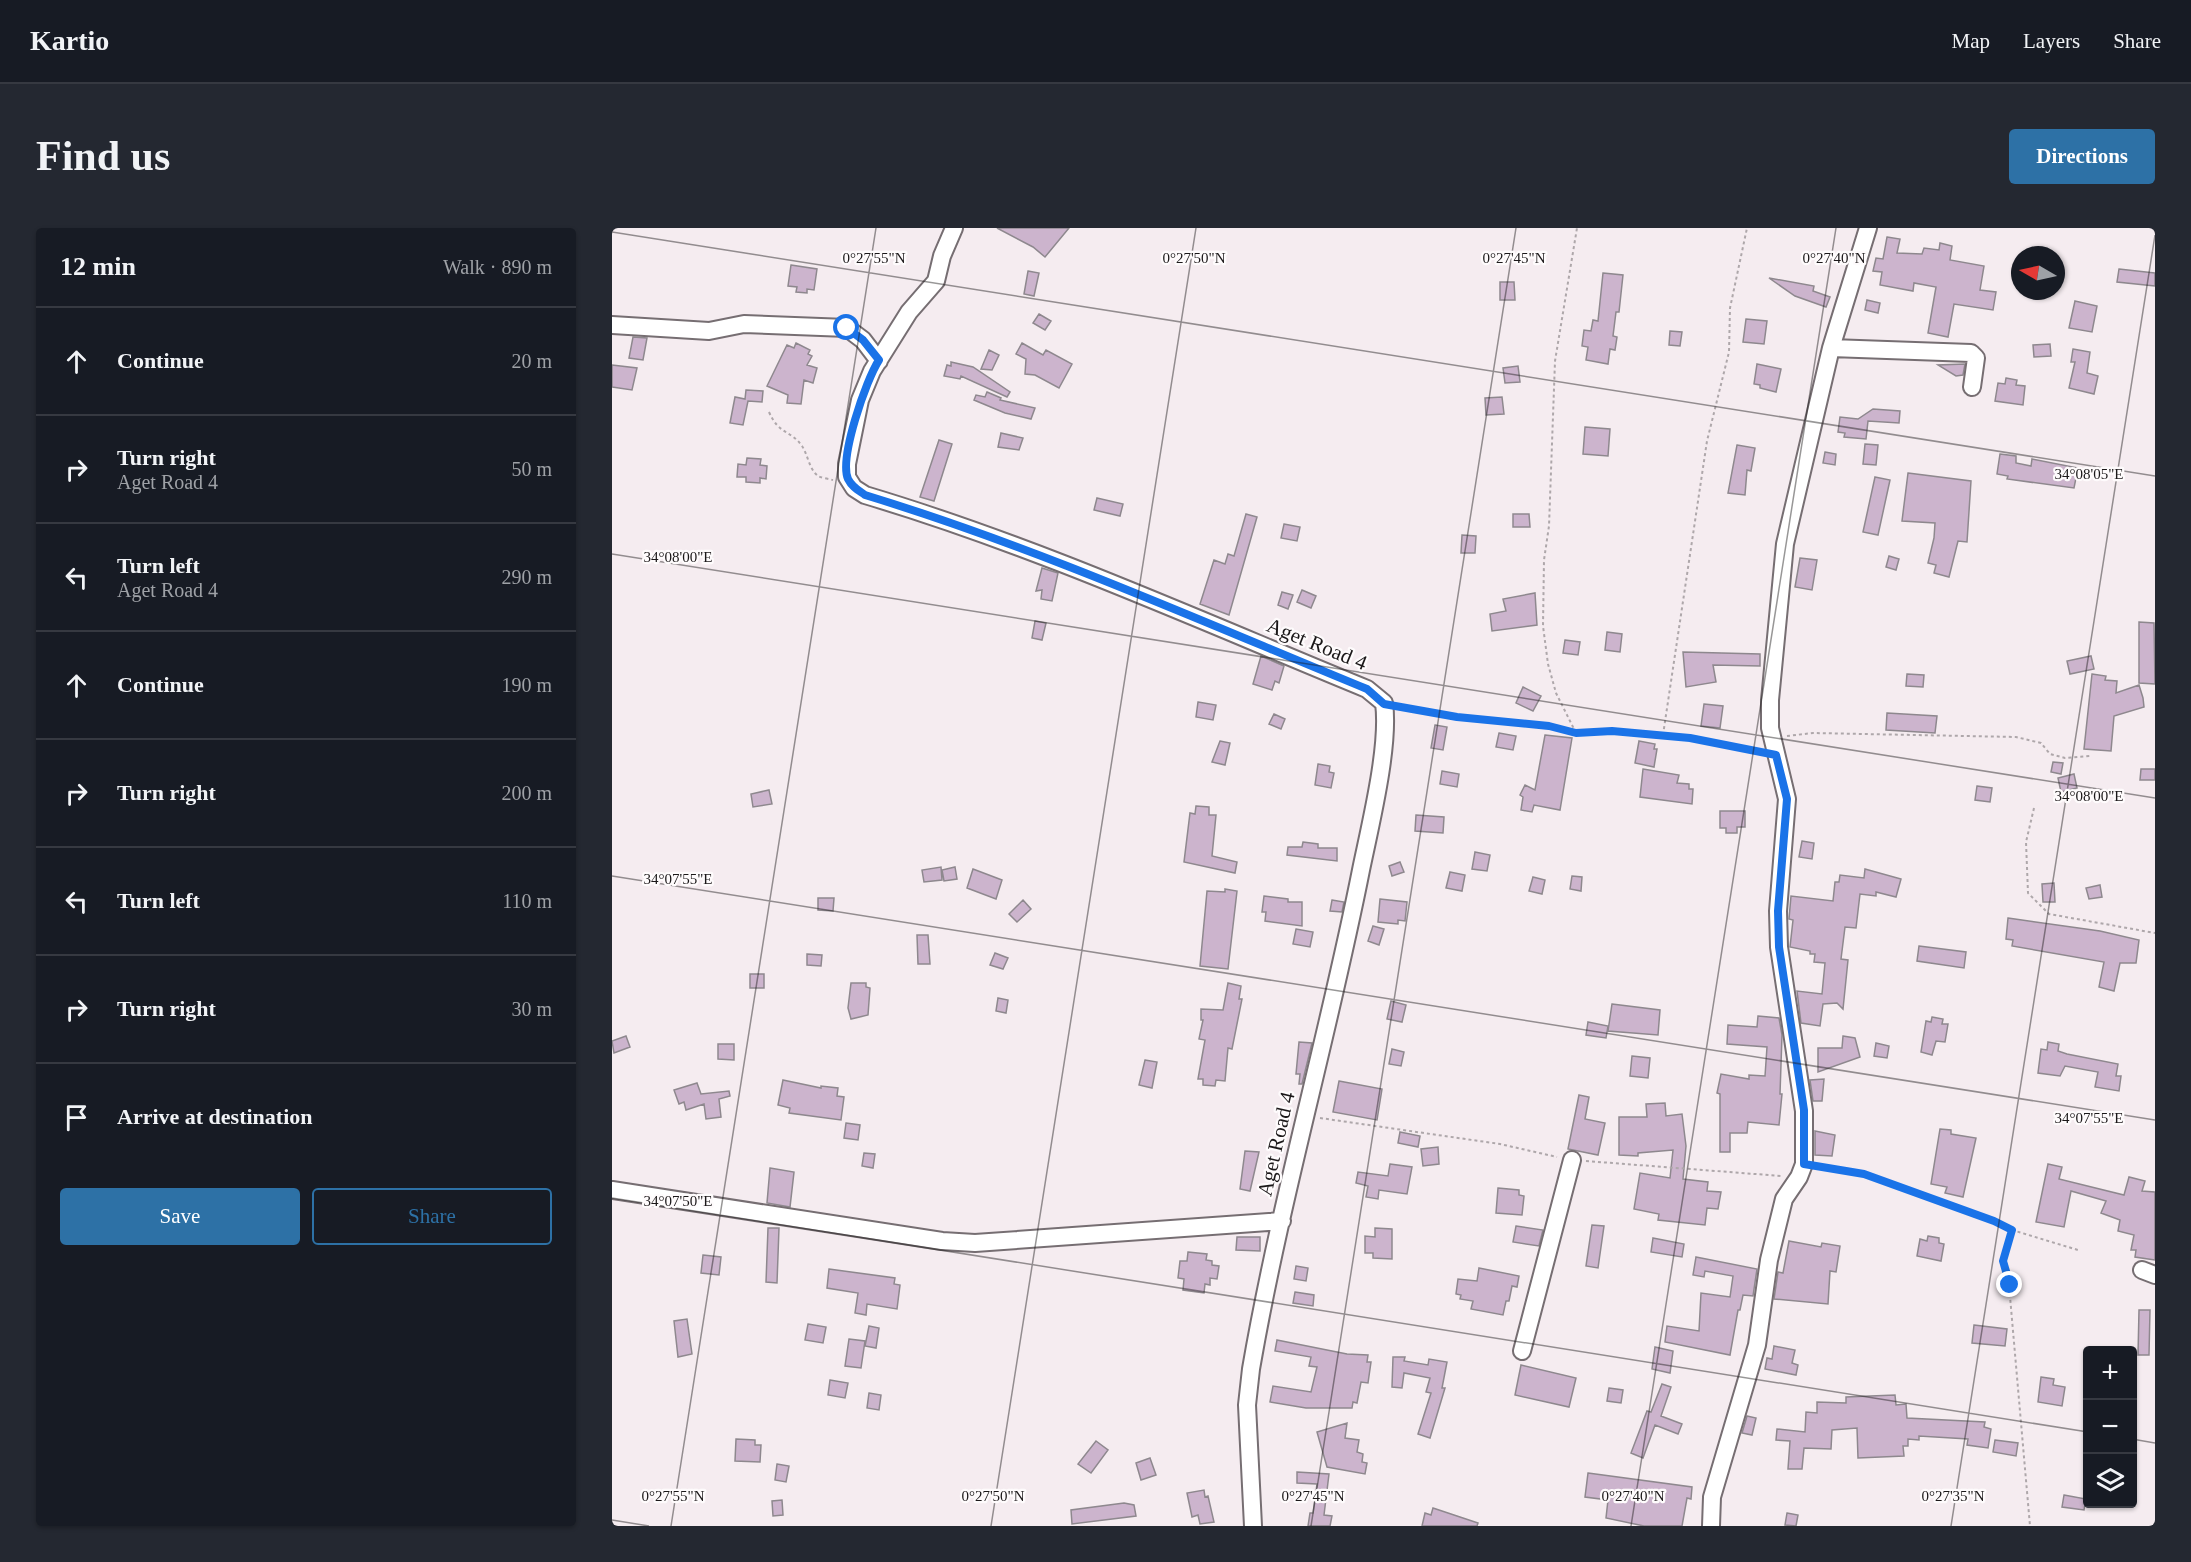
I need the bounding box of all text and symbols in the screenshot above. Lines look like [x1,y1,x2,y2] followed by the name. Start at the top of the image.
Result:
[30,25,109,56] text: Kartio
[1952,29,1990,53] text: Map
[2023,29,2080,53] text: Layers
[2113,29,2161,53] text: Share
[2009,129,2155,184] button: Directions
[36,133,170,179] text: Find us
[2011,246,2065,300] north arrow
[842,250,906,266] text: 0°27'55"N
[1162,250,1226,266] text: 0°27'50"N
[1482,250,1546,266] text: 0°27'45"N
[1802,250,1866,266] text: 0°27'40"N
[60,252,136,281] text: 12 min
[443,256,552,278] text: Walk · 890 m
[833,314,859,340] route start
[60,345,93,378] icon: ahead
[117,348,204,373] text: Continue
[511,350,552,372] text: 20 m
[117,445,216,470] text: Turn right
[60,453,93,486] icon: right
[511,458,552,480] text: 50 m
[2055,466,2124,482] text: 34°08'05"E
[117,471,218,493] text: Aget Road 4
[644,549,713,565] text: 34°08'00"E
[117,553,200,578] text: Turn left
[60,561,93,594] icon: left
[501,566,552,588] text: 290 m
[117,579,218,601] text: Aget Road 4
[1263,613,1371,675] street label: Aget Road 4
[60,669,93,702] icon: ahead
[117,672,204,697] text: Continue
[501,674,552,696] text: 190 m
[60,777,93,810] icon: right
[117,780,216,805] text: Turn right
[501,782,552,804] text: 200 m
[2055,788,2124,804] text: 34°08'00"E
[644,871,713,887] text: 34°07'55"E
[60,885,93,918] icon: left
[117,888,200,913] text: Turn left
[502,890,552,912] text: 110 m
[60,993,93,1026] icon: right
[117,996,216,1021] text: Turn right
[511,998,552,1020] text: 30 m
[1252,1089,1300,1198] street label: Aget Road 4
[60,1101,93,1134] icon: arrive
[117,1104,313,1129] text: Arrive at destination
[2055,1110,2124,1126] text: 34°07'55"E
[60,1188,300,1245] button: Save
[312,1188,552,1245] button: Share
[644,1193,713,1209] text: 34°07'50"E
[1996,1271,2022,1297] route end
[2083,1346,2137,1508] map controls
[2083,1346,2137,1400] button: +
[2083,1400,2137,1454] button: −
[2083,1454,2137,1508] button: layers
[641,1488,705,1504] text: 0°27'55"N
[961,1488,1025,1504] text: 0°27'50"N
[1281,1488,1345,1504] text: 0°27'45"N
[1601,1488,1665,1504] text: 0°27'40"N
[1921,1488,1985,1504] text: 0°27'35"N

